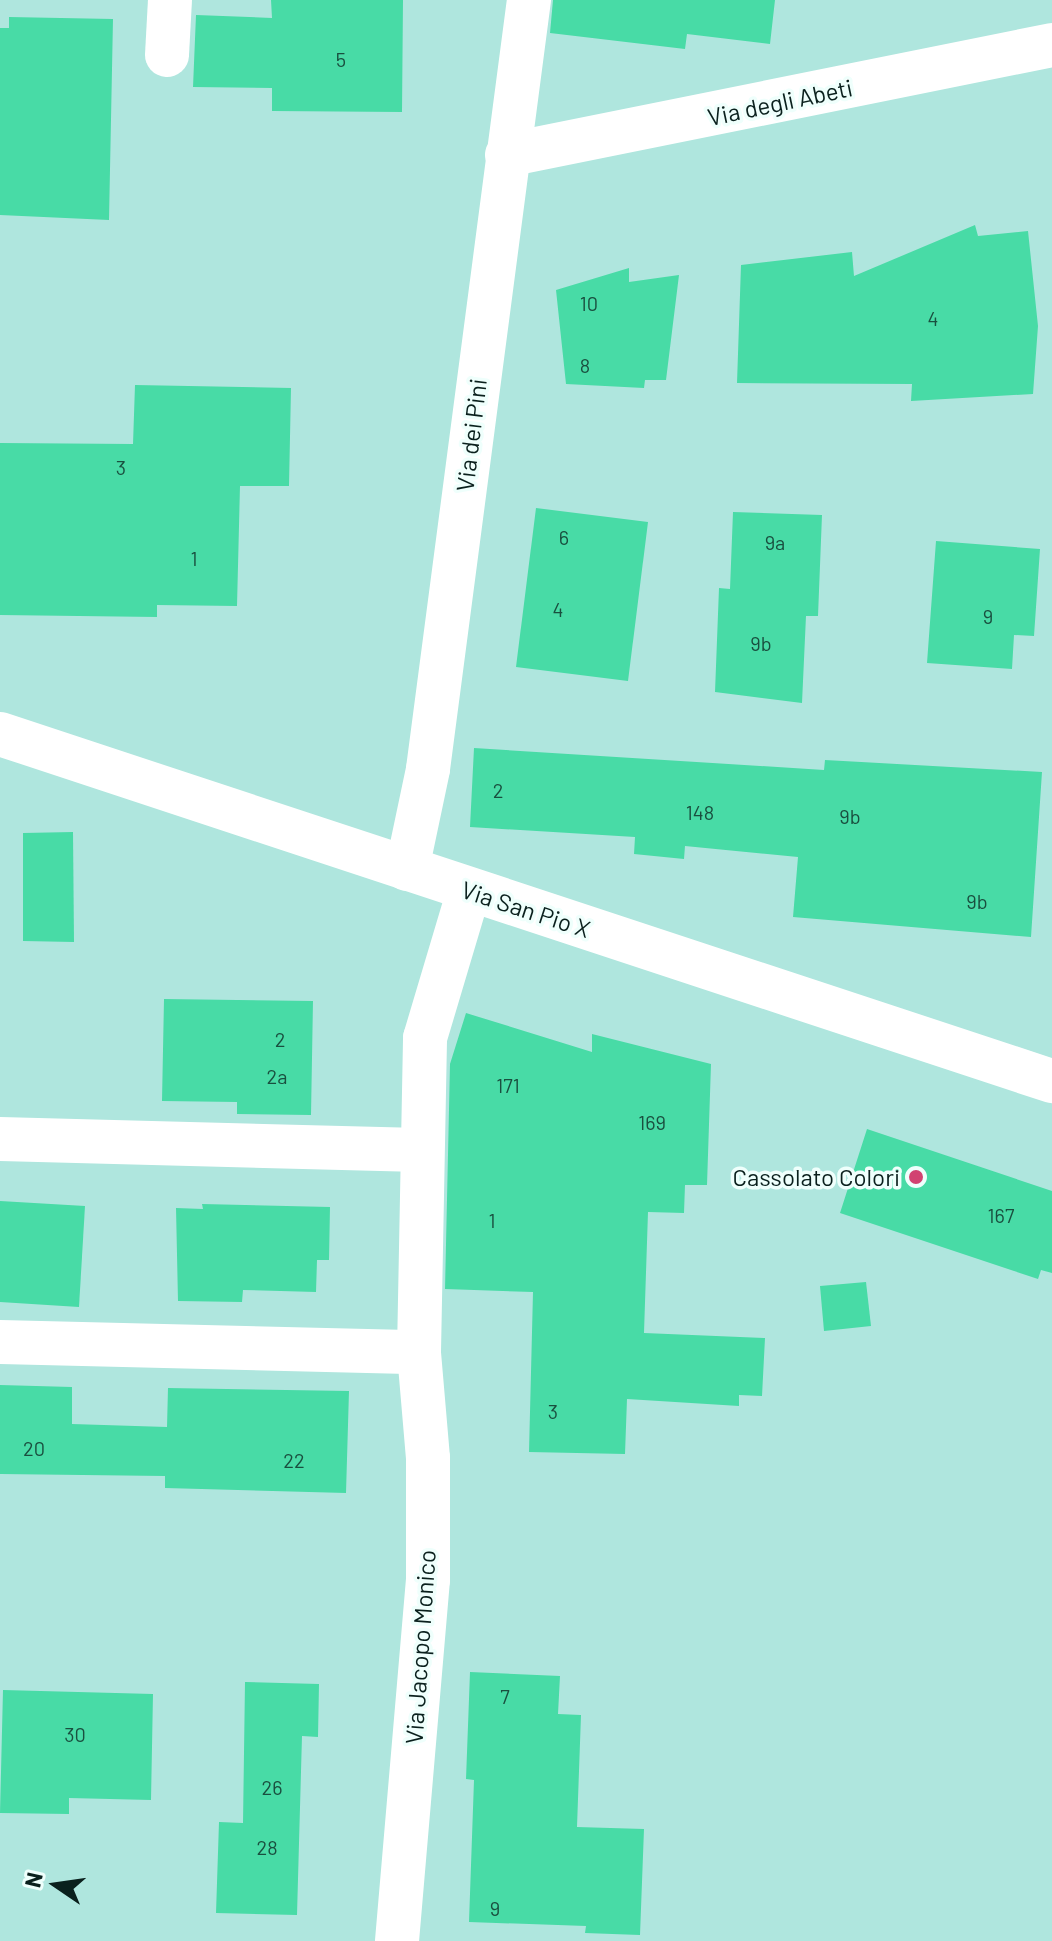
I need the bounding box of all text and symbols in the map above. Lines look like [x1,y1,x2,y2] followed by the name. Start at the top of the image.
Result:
[336,47,346,71] house number: 5
[705,73,855,131] street label: Via degli Abeti
[580,291,598,315] house number: 10
[927,306,939,330] house number: 4
[580,353,590,377] house number: 8
[450,377,492,493] street label: Via dei Pini
[116,455,126,479] house number: 3
[559,525,569,549] house number: 6
[765,530,785,554] house number: 9a
[191,546,197,570] house number: 1
[552,597,564,621] house number: 4
[983,604,993,628] house number: 9
[750,631,772,655] house number: 9b
[493,778,503,802] house number: 2
[686,800,714,824] house number: 148
[839,804,861,828] house number: 9b
[458,875,594,943] street label: Via San Pio X
[966,889,988,913] house number: 9b
[275,1027,285,1051] house number: 2
[267,1064,287,1088] house number: 2a
[496,1073,520,1097] house number: 171
[638,1110,666,1134] house number: 169
[733,1163,900,1191] place label: Cassolato Colori
[907,1168,925,1186] marker: Cassolato Colori
[988,1203,1014,1227] house number: 167
[489,1208,495,1232] house number: 1
[548,1399,558,1423] house number: 3
[23,1436,45,1460] house number: 20
[283,1448,305,1472] house number: 22
[399,1549,441,1745] street label: Via Jacopo Monico
[500,1684,510,1708] house number: 7
[64,1722,86,1746] house number: 30
[261,1775,283,1799] house number: 26
[256,1835,278,1859] house number: 28
[16,1845,96,1925] north arrow
[18,1870,47,1890] text: N
[490,1896,500,1920] house number: 9

